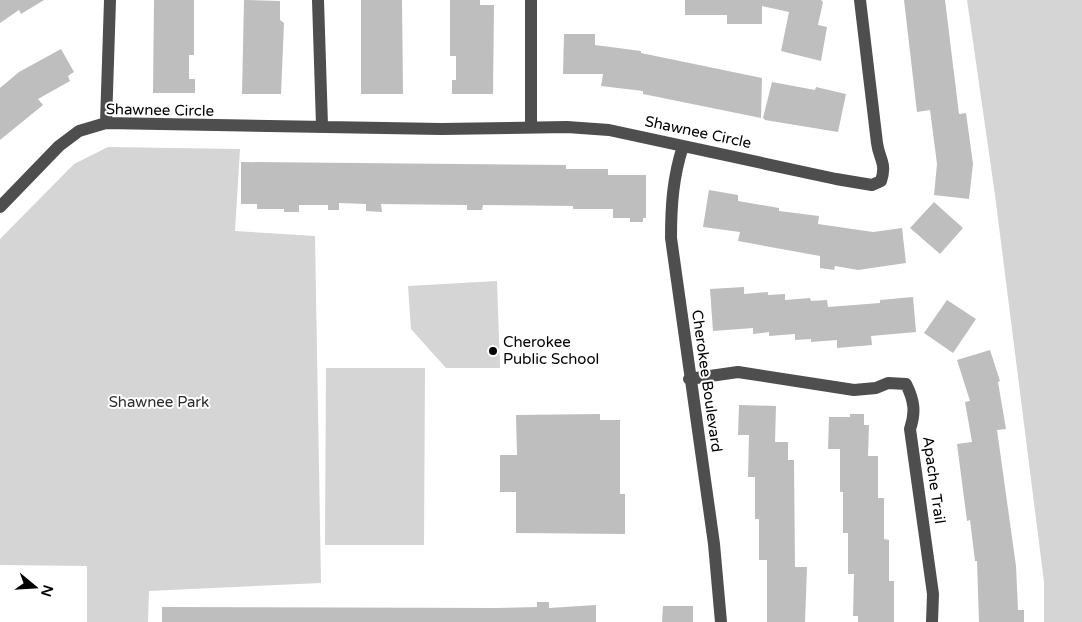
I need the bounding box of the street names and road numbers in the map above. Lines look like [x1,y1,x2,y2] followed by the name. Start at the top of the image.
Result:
[106,100,214,120] street label: Shawnee Circle
[643,112,753,152] street label: Shawnee Circle
[688,309,726,453] street label: Cherokee Boulevard
[919,435,949,525] street label: Apache Trail

